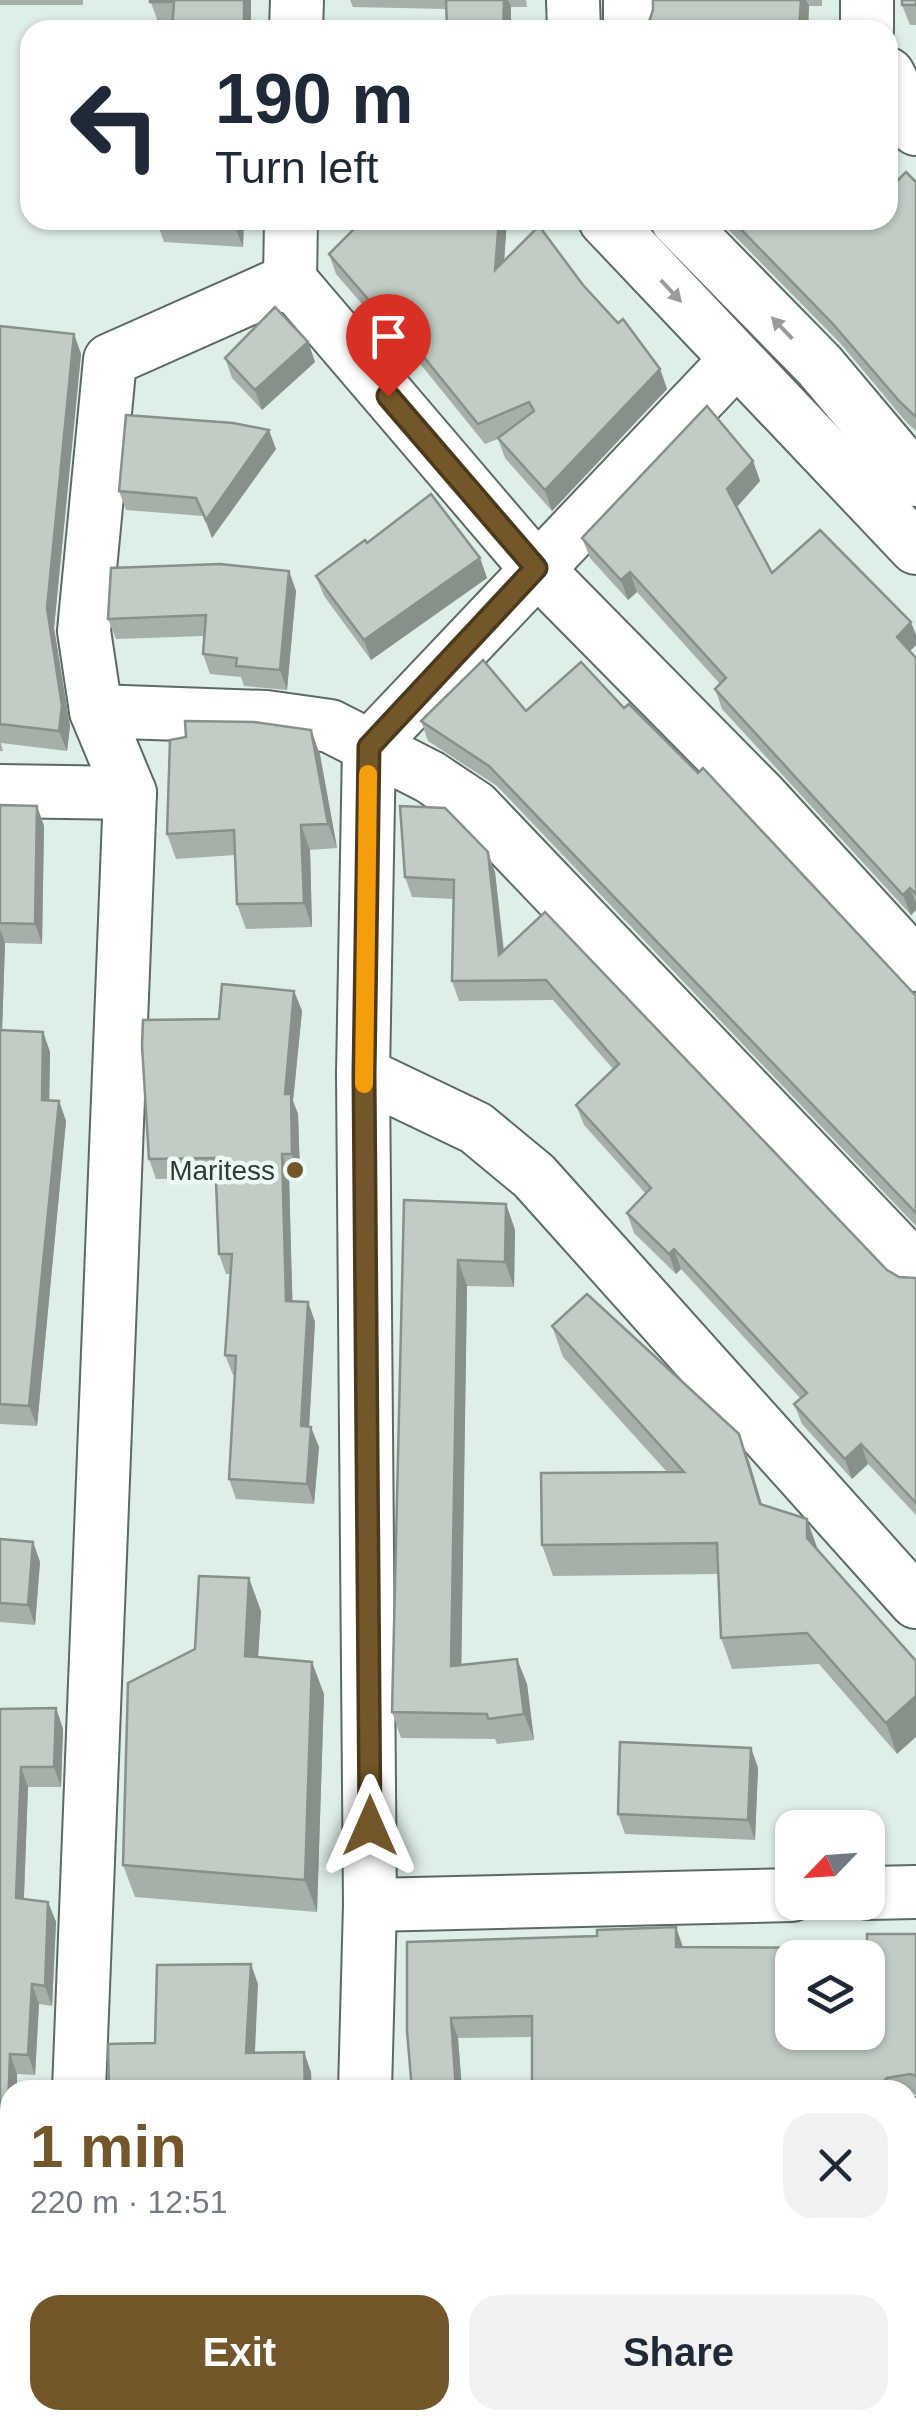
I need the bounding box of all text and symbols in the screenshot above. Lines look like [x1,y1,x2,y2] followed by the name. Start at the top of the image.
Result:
[50,60,180,190] icon: left
[215,60,413,138] text: 190 m
[215,142,378,193] text: Turn left
[659,279,682,303] one-way arrow
[346,294,431,397] pin
[361,309,416,364] icon: arrive
[771,316,794,340] one-way arrow
[169,1155,275,1186] place label: Maritess
[284,1159,306,1181] marker: Maritess
[318,1774,422,1878] position arrow
[775,1810,885,1920] north arrow
[775,1810,885,2050] map controls
[775,1940,885,2050] button: layers
[30,2113,187,2180] text: 1 min
[783,2113,888,2218] button: close
[30,2184,227,2220] text: 220 m · 12:51
[30,2295,449,2410] button: Exit
[469,2295,888,2410] button: Share

